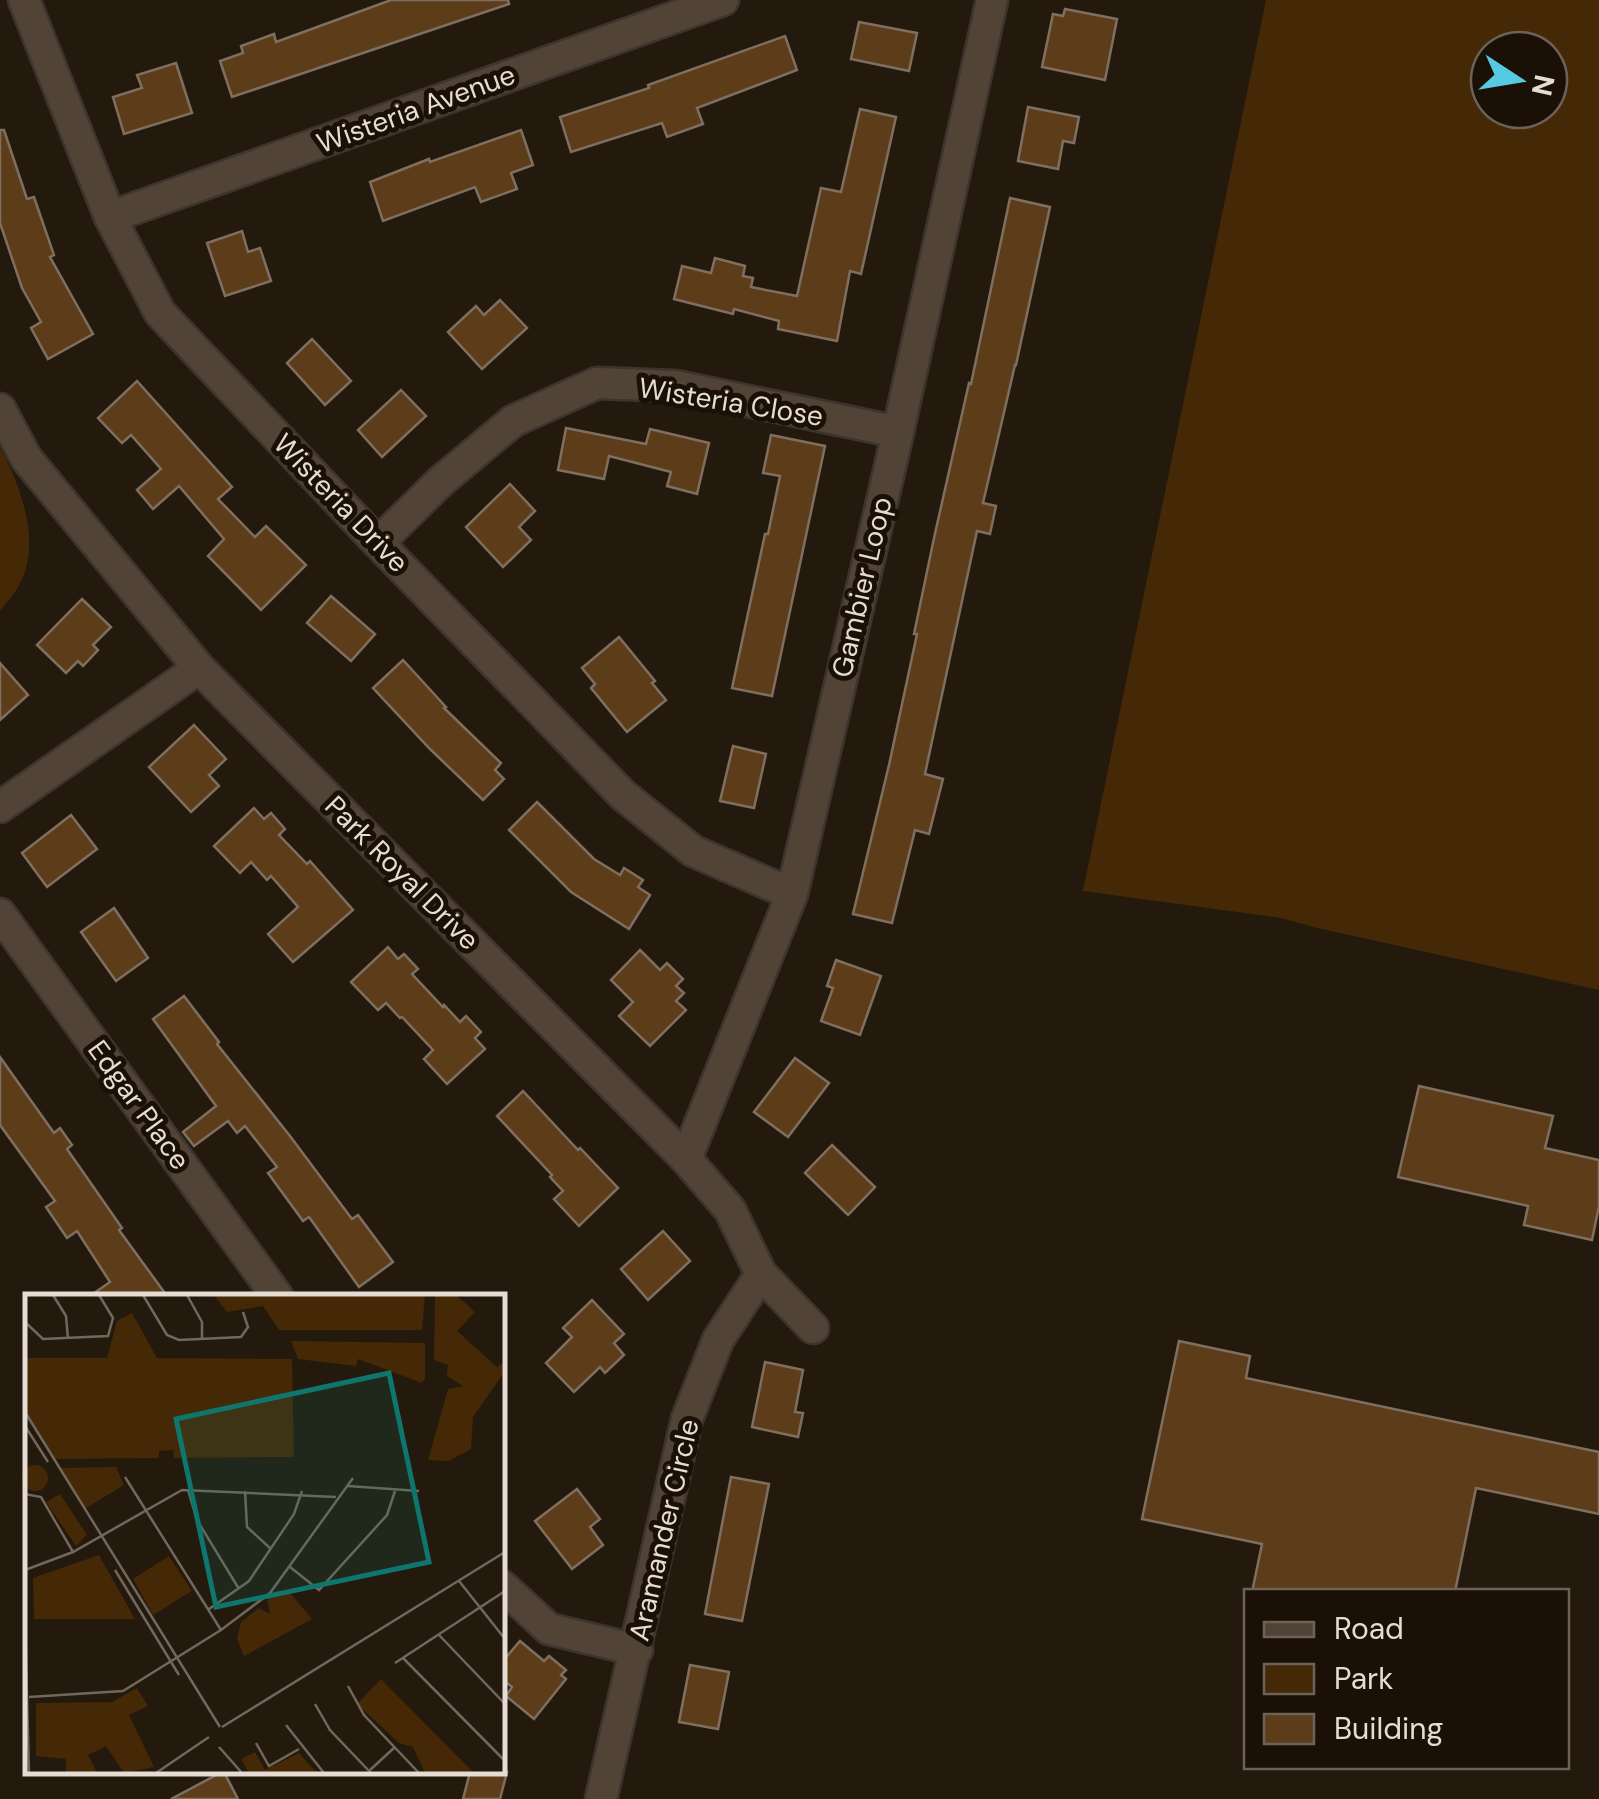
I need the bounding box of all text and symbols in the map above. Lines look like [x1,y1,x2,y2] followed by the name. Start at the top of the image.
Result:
[1469,30,1569,130] north arrow
[312,56,520,162] street label: Wisteria Avenue
[1523,71,1563,99] text: N
[636,369,826,435] street label: Wisteria Close
[265,425,417,581] street label: Wisteria Drive
[823,493,901,681] street label: Gambier Loop
[317,788,487,958] street label: Park Royal Drive
[79,1033,199,1177] street label: Edgar Place
[25,1294,505,1774] inset map
[620,1415,708,1645] street label: Aramander Circle
[1244,1589,1569,1769] legend
[1334,1609,1404,1648] text: Road
[1334,1659,1393,1698] text: Park
[1334,1709,1443,1748] text: Building

